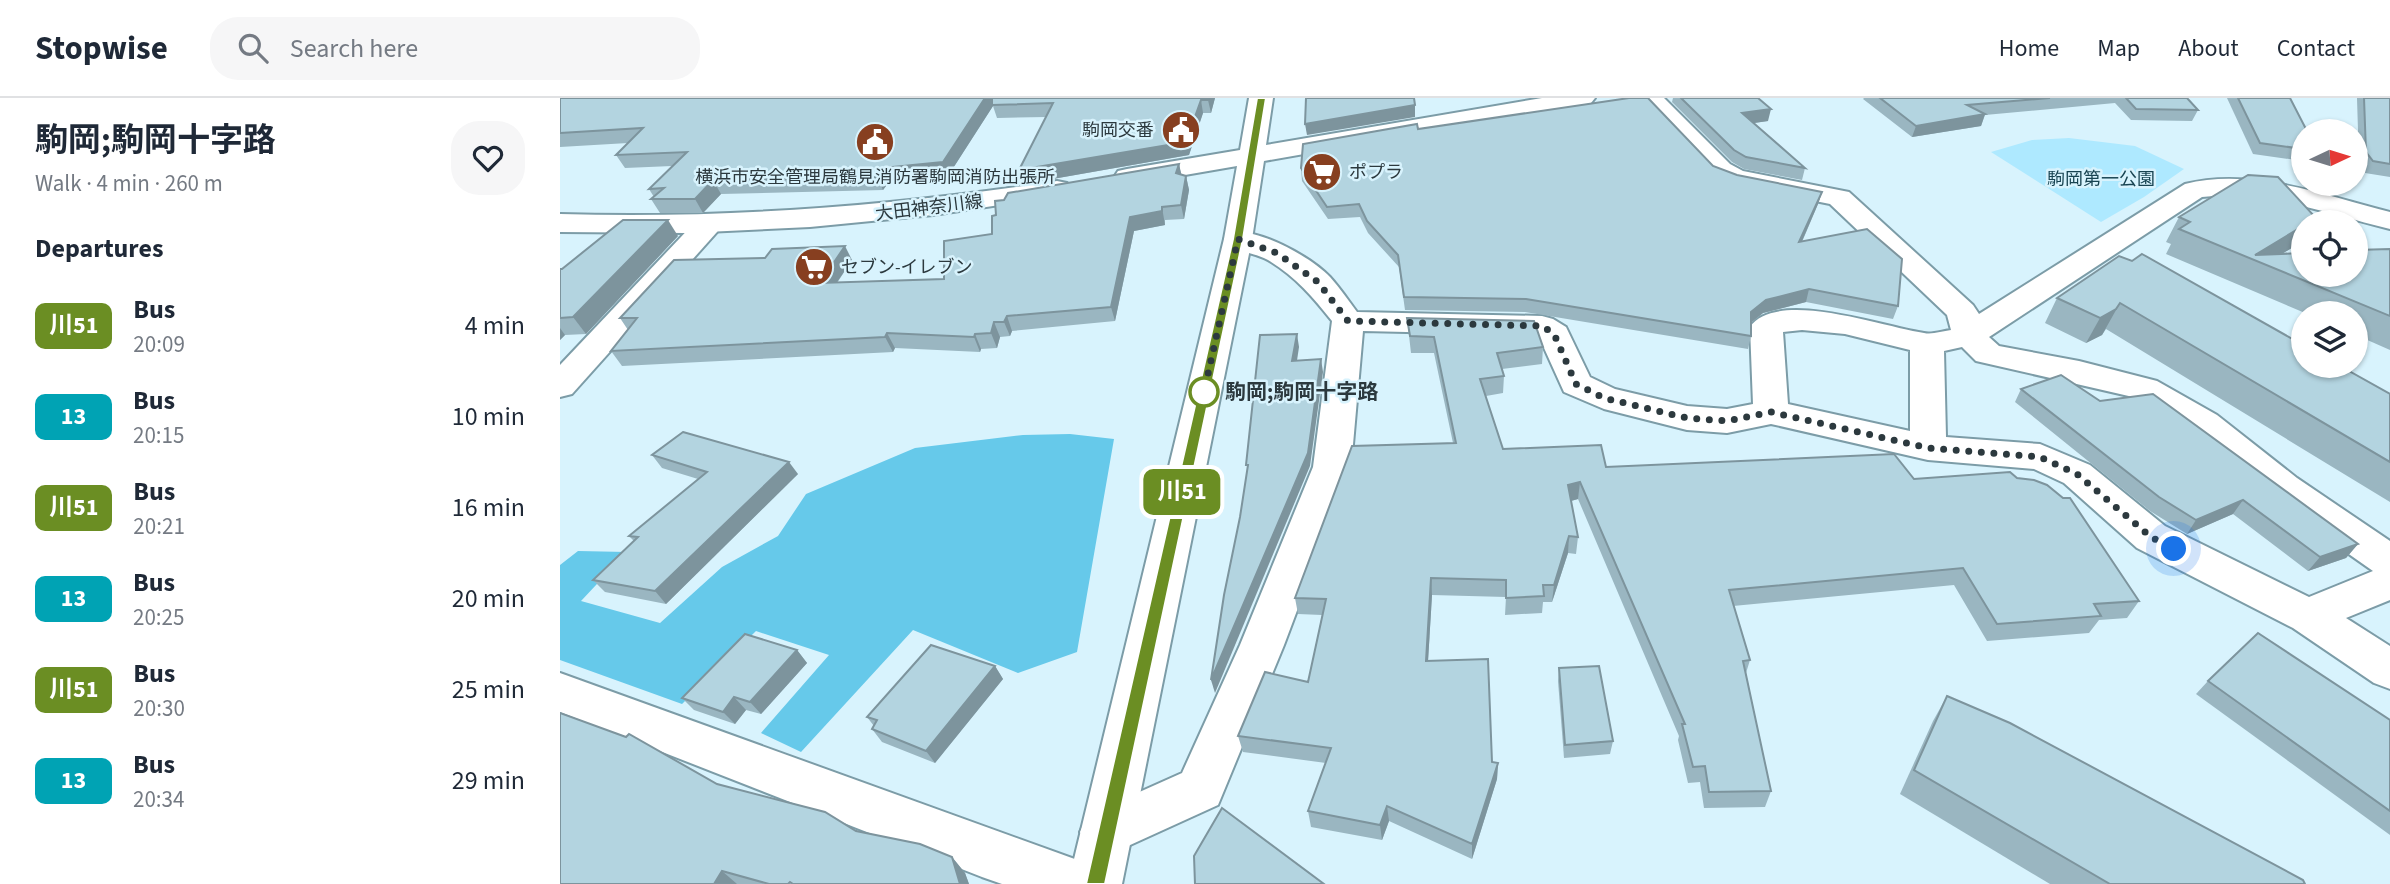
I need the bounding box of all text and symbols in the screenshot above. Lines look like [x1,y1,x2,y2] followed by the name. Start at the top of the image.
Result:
[210,17,700,80] search box
[35,25,168,72] text: Stopwise
[234,29,272,67] icon: search
[290,30,418,67] text: Search here
[1999,31,2059,66] text: Home
[2097,31,2140,66] text: Map
[2178,31,2239,66] text: About
[2277,31,2355,66] text: Contact
[1160,109,1202,151] public building icon: 駒岡交番
[35,117,276,164] text: 駒岡;駒岡十字路
[1082,118,1154,143] place label: 駒岡交番
[2291,119,2368,196] north arrow
[2291,119,2368,378] map controls
[451,121,525,195] button: heart
[854,121,896,163] public building icon: 横浜市安全管理局鶴見消防署駒岡消防出張所
[1301,151,1343,193] supermarket icon: ポプラ
[1349,160,1403,185] place label: ポプラ
[695,165,1055,190] place label: 横浜市安全管理局鶴見消防署駒岡消防出張所
[35,167,223,200] text: Walk · 4 min · 260 m
[2047,167,2155,192] park label: 駒岡第一公園
[874,189,984,227] street label: 大田神奈川線
[2291,210,2368,287] button: locate
[35,230,163,267] text: Departures
[793,246,835,288] supermarket icon: セブン-イレブン
[841,255,973,280] place label: セブン-イレブン
[133,291,175,328] text: Bus
[2291,301,2368,378] button: layers
[465,307,525,344] text: 4 min
[49,308,98,343] text: 川51
[133,328,185,361] text: 20:09
[1189,377,1219,407] marker: 駒岡;駒岡十字路
[1225,377,1378,407] place label: 駒岡;駒岡十字路
[133,382,175,419] text: Bus
[452,398,525,435] text: 10 min
[61,399,86,434] text: 13
[133,419,184,452] text: 20:15
[1142,469,1222,515] line badge: 川51
[133,473,175,510] text: Bus
[1157,474,1207,509] text: 川51
[452,489,525,526] text: 16 min
[49,490,98,525] text: 川51
[133,510,185,543] text: 20:21
[2156,531,2191,566] your location
[133,564,175,601] text: Bus
[452,580,525,617] text: 20 min
[61,581,86,616] text: 13
[133,601,184,634] text: 20:25
[133,655,175,692] text: Bus
[452,671,525,708] text: 25 min
[49,672,98,707] text: 川51
[133,692,185,725] text: 20:30
[133,746,175,783] text: Bus
[452,762,525,799] text: 29 min
[61,763,86,798] text: 13
[133,783,184,816] text: 20:34

